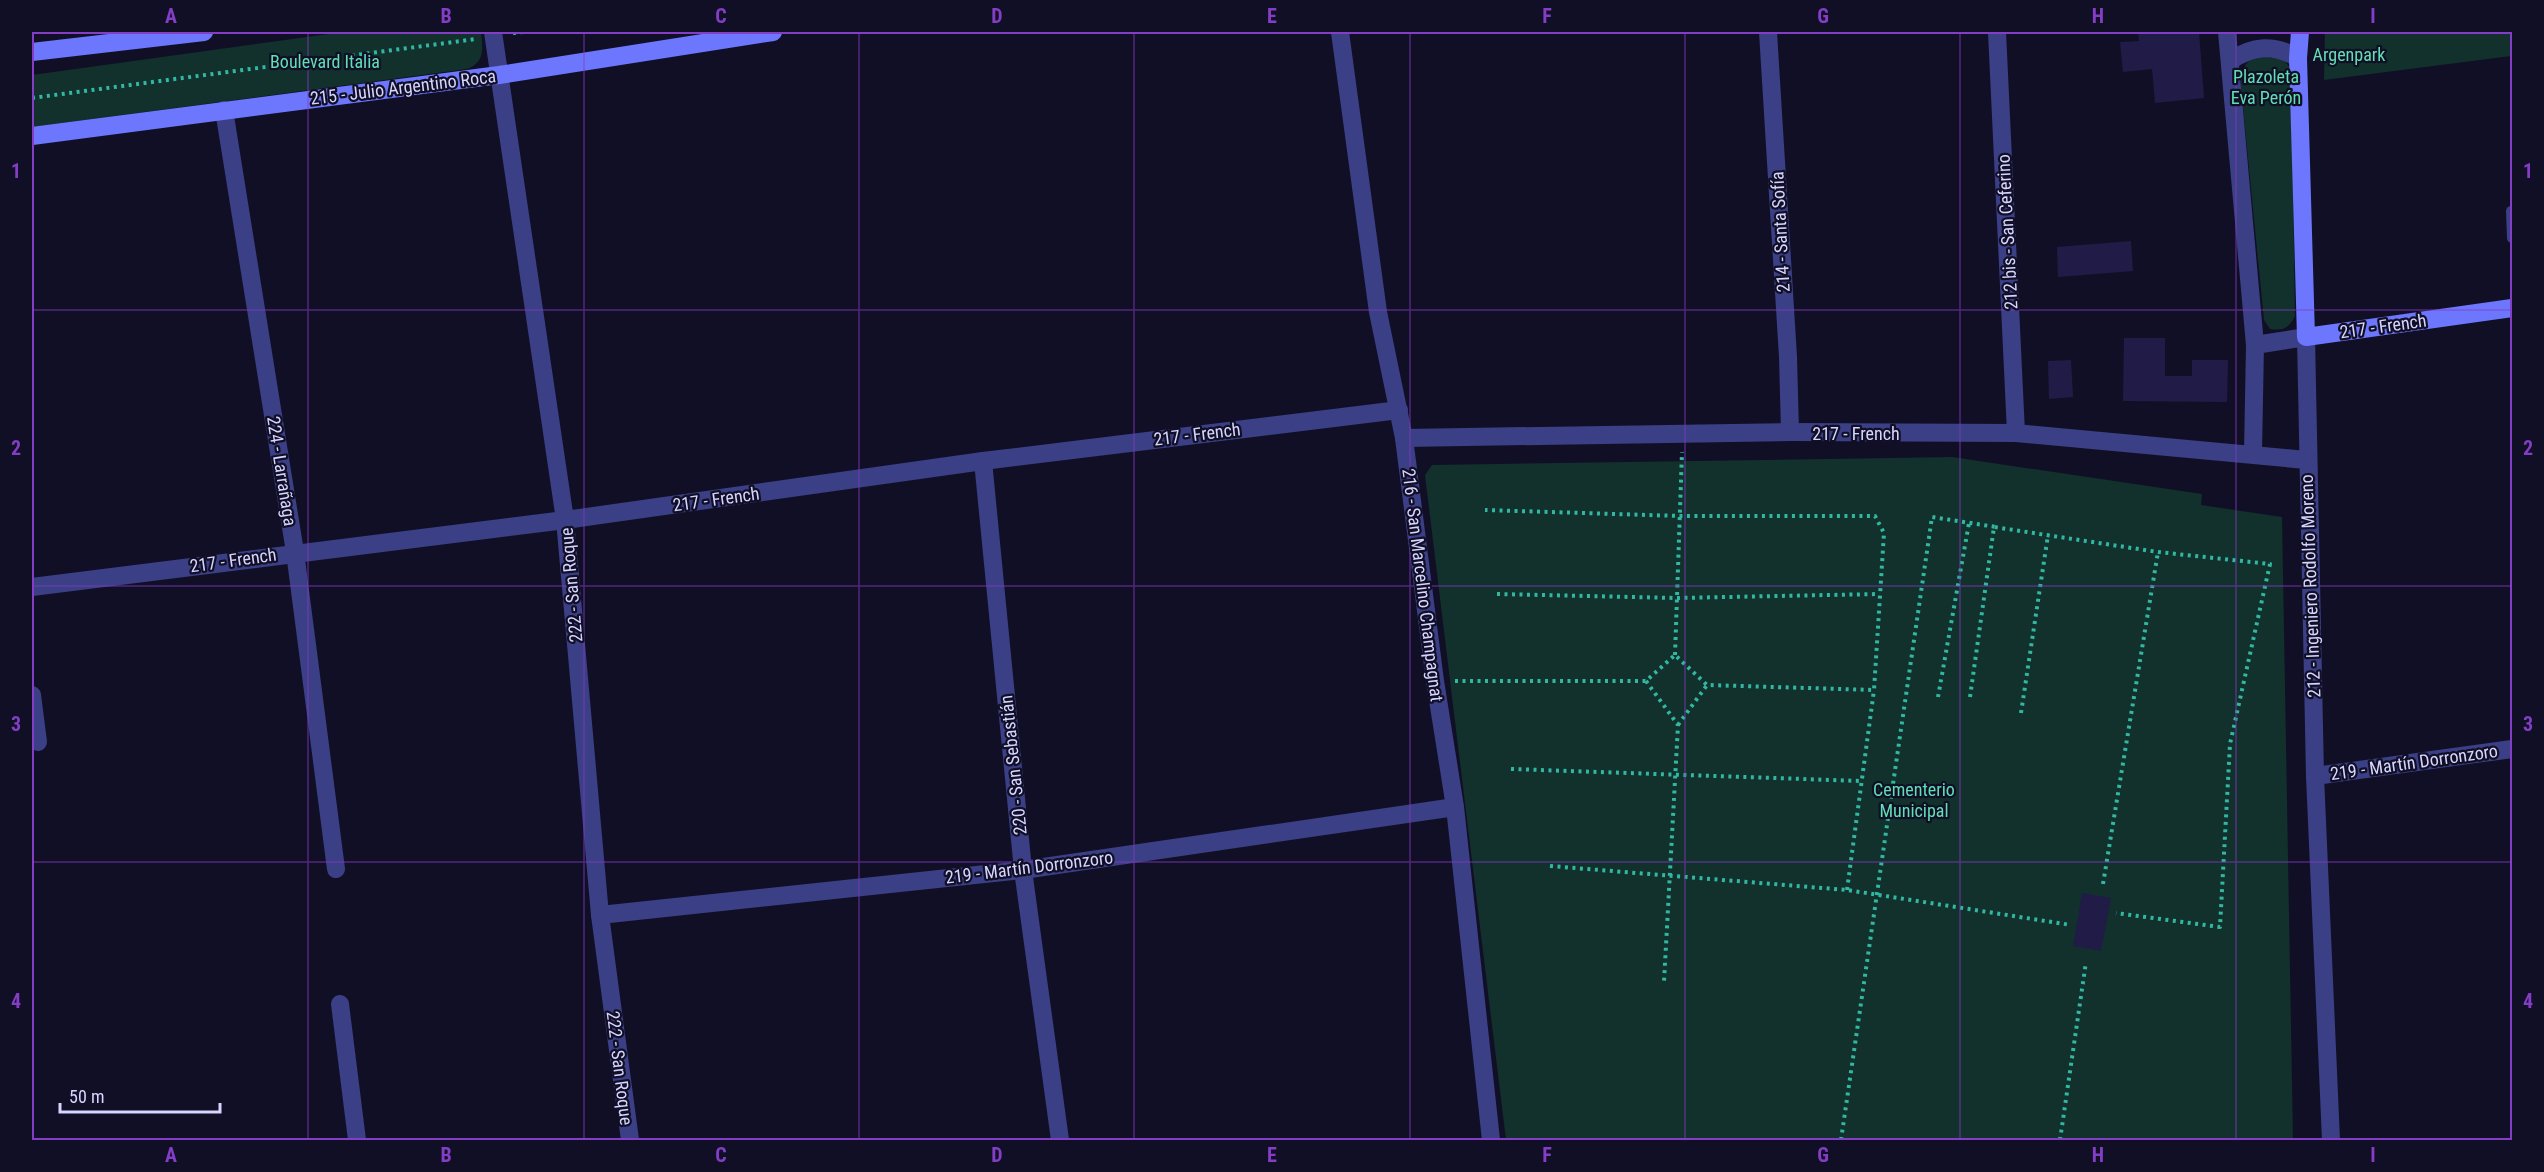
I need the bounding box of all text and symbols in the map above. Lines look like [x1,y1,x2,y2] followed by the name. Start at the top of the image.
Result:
[165,4,177,28] text: A
[440,4,452,28] text: B
[715,4,727,28] text: C
[991,4,1003,28] text: D
[1267,4,1277,28] text: E
[1542,4,1552,28] text: F
[1817,4,1829,28] text: G
[2092,4,2104,28] text: H
[2370,4,2376,28] text: I
[2313,44,2385,65] park label: Argenpark
[270,51,380,72] park label: Boulevard Italia
[309,65,497,109] street label: 215 - Julio Argentino Roca
[2231,66,2301,108] park label: Plazoleta Eva Perón
[1992,154,2022,310] street label: 212 bis - San Ceferino
[11,159,21,183] text: 1
[2523,159,2533,183] text: 1
[1766,171,1794,293] street label: 214 - Santa Sofía
[2338,310,2428,342] street label: 217 - French
[263,415,301,527] street label: 224 - Larrañaga
[1152,418,1242,450] street label: 217 - French
[1812,423,1900,444] street label: 217 - French
[11,436,21,460] text: 2
[2523,436,2533,460] text: 2
[1398,467,1448,703] street label: 216 - San Marcelino Champagnat
[2296,474,2324,698] street label: 212 - Ingeniero Rodolfo Moreno
[671,483,761,515] street label: 217 - French
[556,527,586,643] street label: 222 - San Roque
[188,544,278,576] street label: 217 - French
[995,694,1031,836] street label: 220 - San Sebastián
[11,712,21,736] text: 3
[2523,712,2533,736] text: 3
[2329,740,2499,784] street label: 219 - Martín Dorronzoro
[1873,779,1955,821] park label: Cementerio Municipal
[944,846,1114,888] street label: 219 - Martín Dorronzoro
[11,989,21,1013] text: 4
[2523,989,2533,1013] text: 4
[603,1010,637,1126] street label: 222 - San Roque
[60,1076,220,1114] scale bar
[69,1086,104,1107] text: 50 m
[165,1143,177,1167] text: A
[440,1143,452,1167] text: B
[715,1143,727,1167] text: C
[991,1143,1003,1167] text: D
[1267,1143,1277,1167] text: E
[1542,1143,1552,1167] text: F
[1817,1143,1829,1167] text: G
[2092,1143,2104,1167] text: H
[2370,1143,2376,1167] text: I

